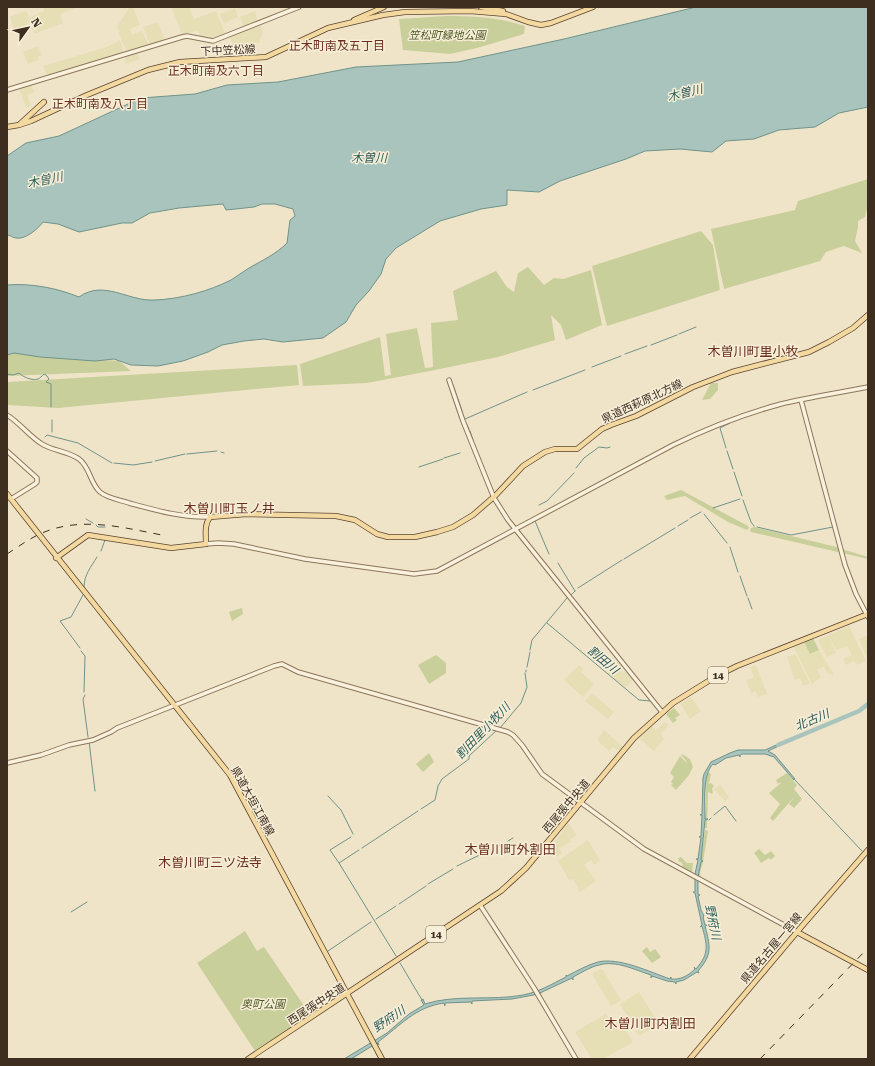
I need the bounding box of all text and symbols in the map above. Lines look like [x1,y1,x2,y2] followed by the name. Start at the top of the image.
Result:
[8,8,48,48] north arrow
[28,16,44,30] text: N
[409,29,487,42] park label: 笠松町緑地公園
[289,39,385,53] district label: 正木町南及五丁目
[200,43,256,58] street label: 下中笠松線
[168,64,264,78] district label: 正木町南及六丁目
[666,81,706,104] water label: 木曽川
[52,97,148,111] district label: 正木町南及八丁目
[351,151,389,165] water label: 木曽川
[26,169,66,191] water label: 木曽川
[707,344,799,359] district label: 木曽川町里小牧
[600,377,685,426] street label: 県道西萩原北方線
[183,501,275,516] district label: 木曽川町玉ノ井
[585,643,623,678] water label: 割田川
[708,667,728,683] road number: 14
[453,699,514,762] water label: 割田里小牧川
[793,706,833,733] water label: 北古川
[228,764,277,838] street label: 県道大垣江南線
[540,777,593,836] street label: 西尾張中央道
[464,842,556,857] district label: 木曽川町外割田
[158,855,262,870] district label: 木曽川町三ツ法寺
[702,903,724,943] water label: 野府川
[738,910,805,986] street label: 県道名古屋一宮線
[426,926,446,942] road number: 14
[285,981,347,1028] street label: 西尾張中央道
[241,998,287,1011] park label: 奥町公園
[370,1002,409,1035] water label: 野府川
[604,1016,696,1031] district label: 木曽川町内割田

